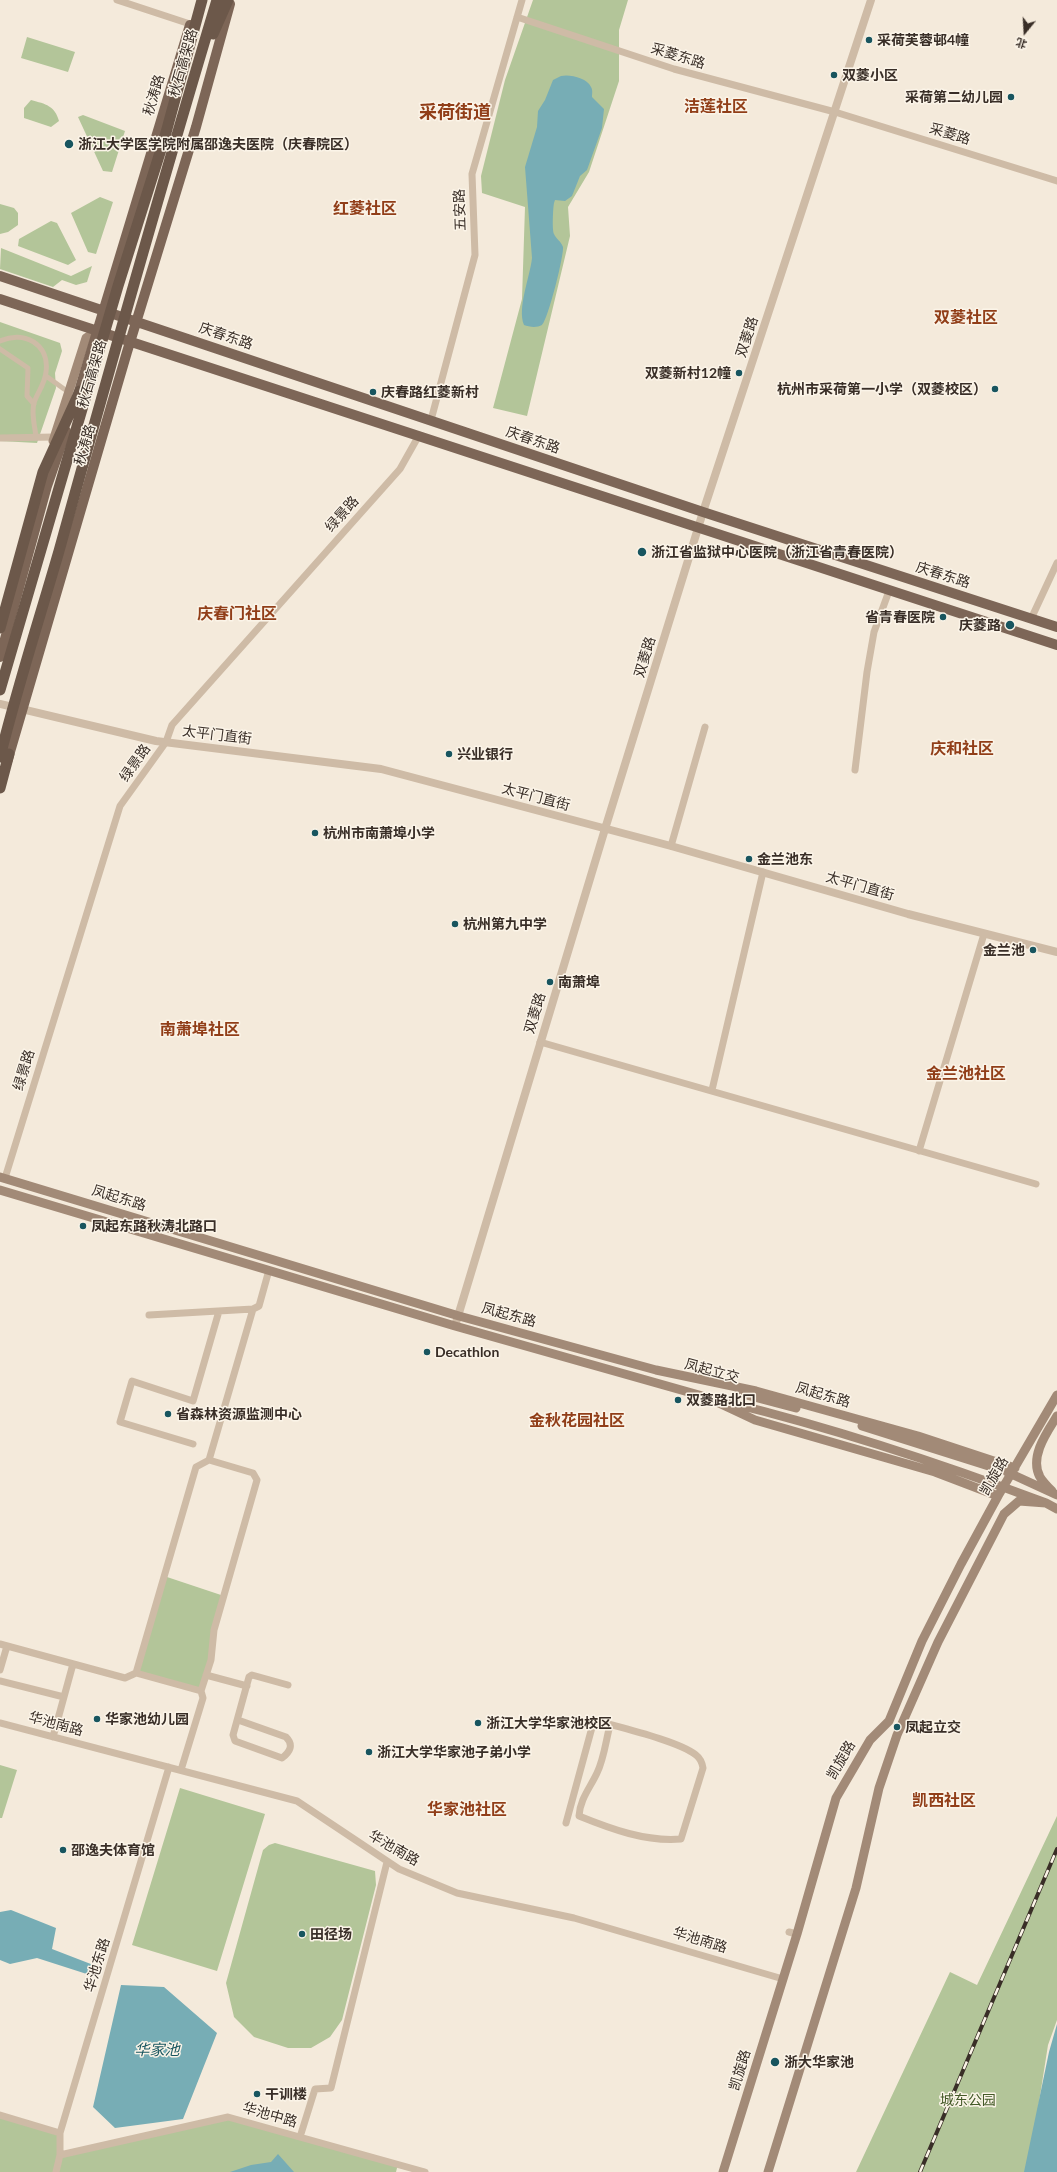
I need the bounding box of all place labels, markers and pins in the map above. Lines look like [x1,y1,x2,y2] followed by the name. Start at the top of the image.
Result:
[877,32,969,48] place label: 采荷芙蓉邨4幢
[864,35,874,45] marker: 采荷芙蓉邨4幢
[842,67,898,83] place label: 双菱小区
[829,70,839,80] marker: 双菱小区
[905,89,1003,105] place label: 采荷第二幼儿园
[1006,92,1016,102] marker: 采荷第二幼儿园
[78,136,358,152] place label: 浙江大学医学院附属邵逸夫医院（庆春院区）
[63,138,75,150] marker: 浙江大学医学院附属邵逸夫医院（庆春院区）
[645,365,731,381] place label: 双菱新村12幢
[734,368,744,378] marker: 双菱新村12幢
[777,381,987,397] place label: 杭州市采荷第一小学（双菱校区）
[381,384,479,400] place label: 庆春路红菱新村
[990,384,1000,394] marker: 杭州市采荷第一小学（双菱校区）
[368,387,378,397] marker: 庆春路红菱新村
[651,544,903,560] place label: 浙江省监狱中心医院（浙江省青春医院）
[636,546,648,558] marker: 浙江省监狱中心医院（浙江省青春医院）
[865,609,935,625] place label: 省青春医院
[938,612,948,622] marker: 省青春医院
[959,617,1001,633] place label: 庆菱路
[1004,619,1016,631] marker: 庆菱路
[457,746,513,762] place label: 兴业银行
[444,749,454,759] marker: 兴业银行
[323,825,435,841] place label: 杭州市南萧埠小学
[310,828,320,838] marker: 杭州市南萧埠小学
[757,851,813,867] place label: 金兰池东
[744,854,754,864] marker: 金兰池东
[463,916,547,932] place label: 杭州第九中学
[450,919,460,929] marker: 杭州第九中学
[983,942,1025,958] place label: 金兰池
[1028,945,1038,955] marker: 金兰池
[558,974,600,990] place label: 南萧埠
[545,977,555,987] marker: 南萧埠
[91,1218,217,1234] place label: 凤起东路秋涛北路口
[78,1221,88,1231] marker: 凤起东路秋涛北路口
[435,1344,499,1360] place label: Decathlon
[422,1347,432,1357] marker: Decathlon
[686,1392,756,1408] place label: 双菱路北口
[673,1395,683,1405] marker: 双菱路北口
[176,1406,302,1422] place label: 省森林资源监测中心
[163,1409,173,1419] marker: 省森林资源监测中心
[105,1711,189,1727] place label: 华家池幼儿园
[92,1714,102,1724] marker: 华家池幼儿园
[486,1715,612,1731] place label: 浙江大学华家池校区
[473,1718,483,1728] marker: 浙江大学华家池校区
[905,1719,961,1735] place label: 凤起立交
[892,1722,902,1732] marker: 凤起立交
[377,1744,531,1760] place label: 浙江大学华家池子弟小学
[364,1747,374,1757] marker: 浙江大学华家池子弟小学
[71,1842,155,1858] place label: 邵逸夫体育馆
[58,1845,68,1855] marker: 邵逸夫体育馆
[310,1926,352,1942] place label: 田径场
[297,1929,307,1939] marker: 田径场
[784,2054,854,2070] place label: 浙大华家池
[769,2056,781,2068] marker: 浙大华家池
[265,2086,307,2102] place label: 干训楼
[252,2089,262,2099] marker: 干训楼

